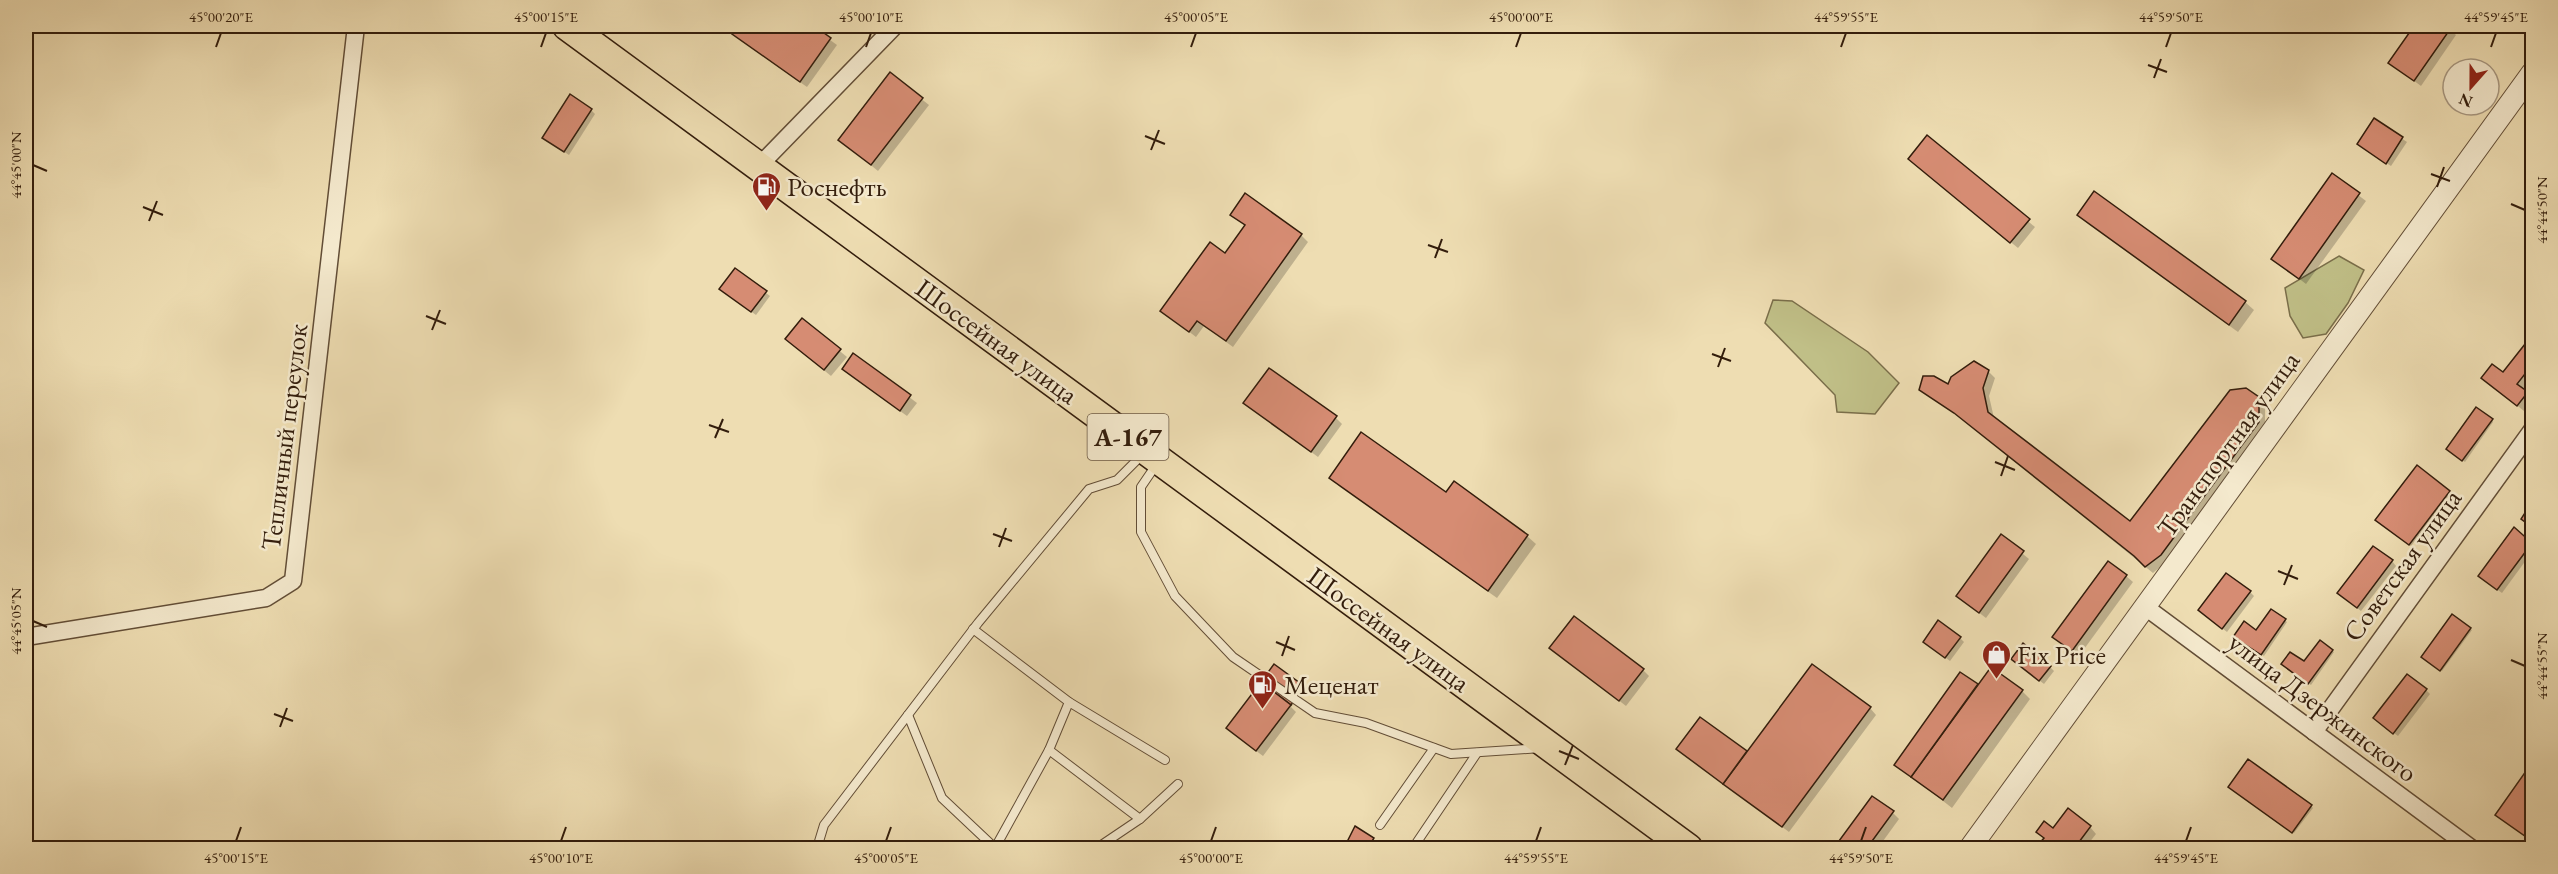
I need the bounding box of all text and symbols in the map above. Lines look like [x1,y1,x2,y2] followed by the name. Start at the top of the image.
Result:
[189,7,254,26] text: 45°00'20"E
[514,7,579,26] text: 45°00'15"E
[839,7,904,26] text: 45°00'10"E
[1164,7,1229,26] text: 45°00'05"E
[1489,7,1554,26] text: 45°00'00"E
[1814,7,1879,26] text: 44°59'55"E
[2139,7,2204,26] text: 44°59'50"E
[2464,7,2529,26] text: 44°59'45"E
[2441,57,2501,117] north arrow
[2456,88,2476,113] text: N
[6,131,25,199] text: 44°45'00"N
[787,169,887,204] place label: Роснефть
[750,170,782,212] fuel station icon: Роснефть
[2532,176,2551,244] text: 44°44'50"N
[909,270,1085,412] street label: Шоссейная улица
[253,322,315,552] street label: Тепличный переулок
[2149,344,2307,544] street label: Транспортная улица
[1088,414,1168,460] road number: А-167
[2335,482,2469,648] street label: Советская улица
[1301,558,1477,700] street label: Шоссейная улица
[6,587,25,655] text: 44°45'05"N
[2221,624,2425,790] street label: улица Дзержинского
[2532,632,2551,700] text: 44°44'55"N
[2017,637,2106,672] place label: Fix Price
[1980,638,2012,680] shop icon: Fix Price
[1284,667,1379,702] place label: Меценат
[1247,668,1279,710] fuel station icon: Меценат
[204,848,269,867] text: 45°00'15"E
[529,848,594,867] text: 45°00'10"E
[854,848,919,867] text: 45°00'05"E
[1179,848,1244,867] text: 45°00'00"E
[1504,848,1569,867] text: 44°59'55"E
[1829,848,1894,867] text: 44°59'50"E
[2154,848,2219,867] text: 44°59'45"E

